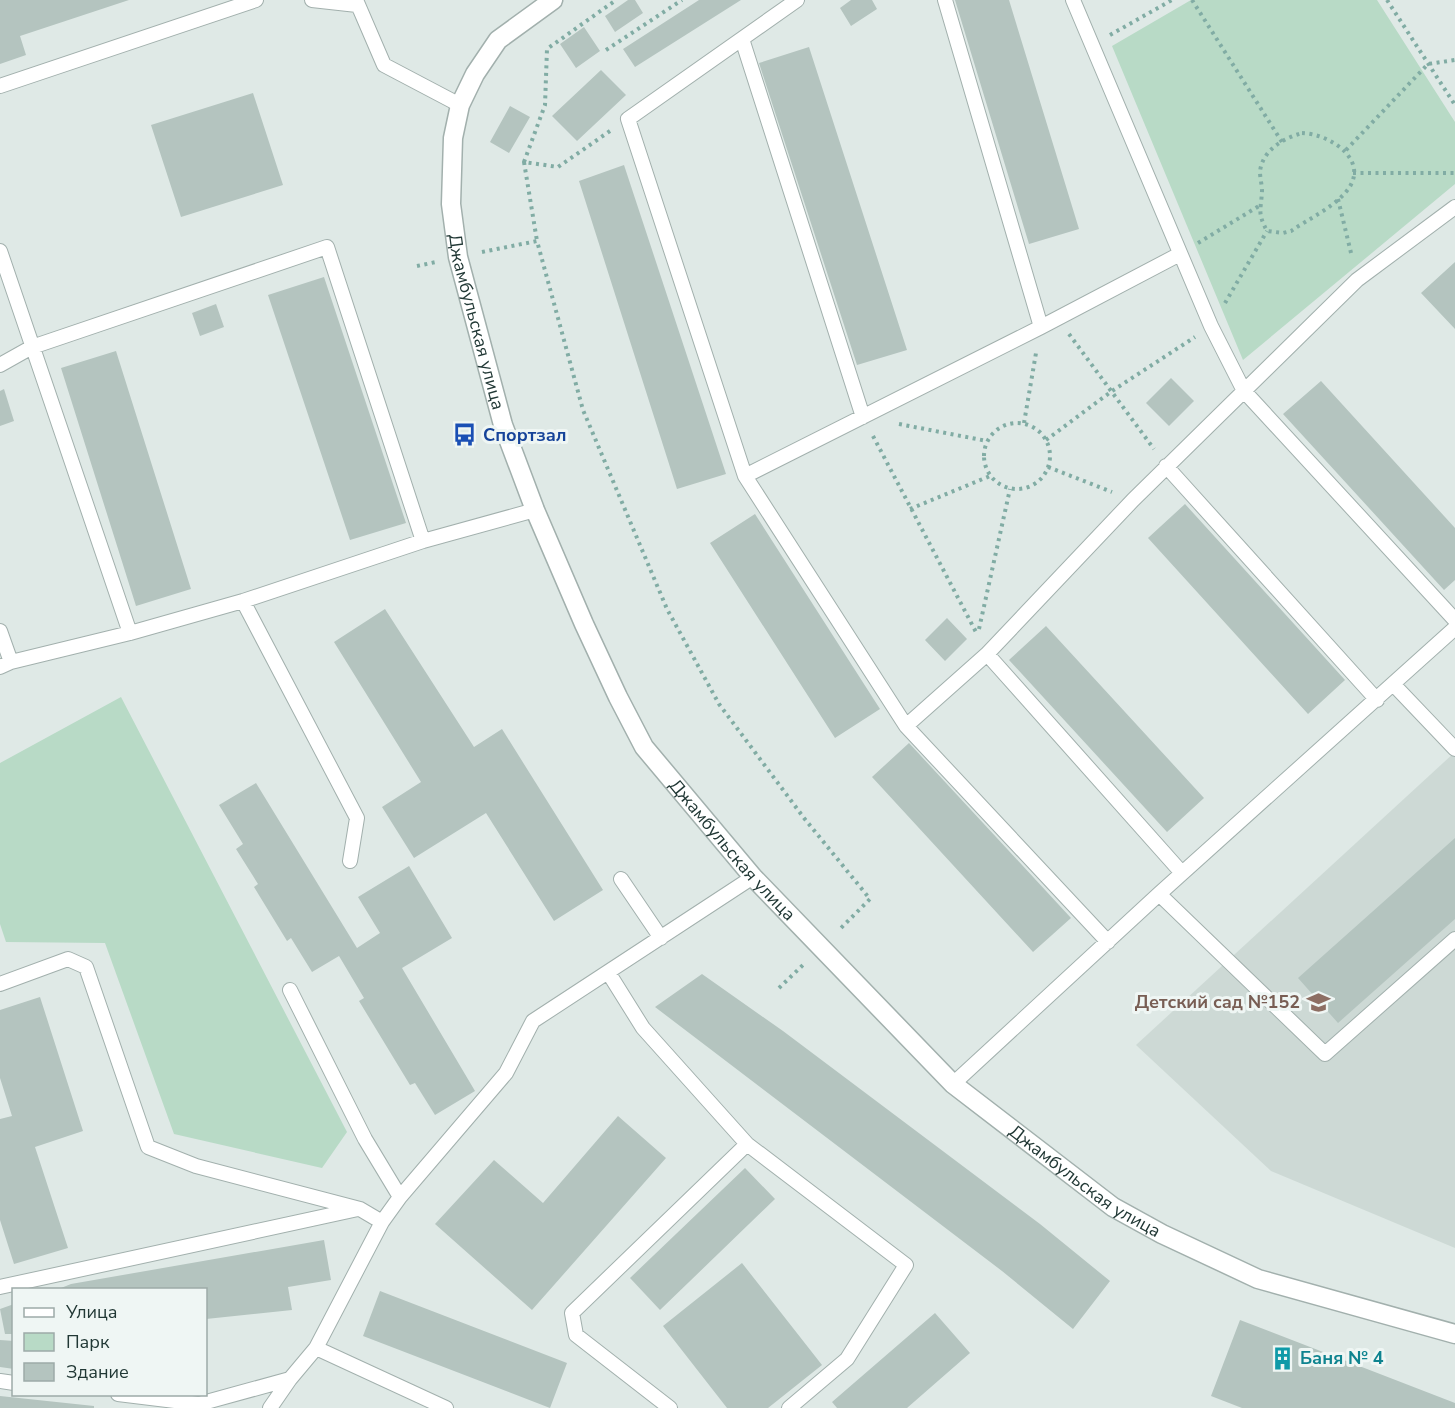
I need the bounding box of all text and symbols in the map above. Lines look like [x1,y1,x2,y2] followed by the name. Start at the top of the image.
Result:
[443,232,510,413] street label: Джамбульская улица
[452,422,478,448] bus stop icon: Спортзал
[483,423,566,447] place label: Спортзал
[664,774,801,926] street label: Джамбульская улица
[1305,989,1331,1015] school or university icon: Детский сад №152
[1135,990,1300,1014] place label: Детский сад №152
[1004,1119,1165,1243] street label: Джамбульская улица
[12,1288,207,1396] legend
[65,1300,117,1324] text: Улица
[66,1330,110,1354] text: Парк
[1269,1345,1295,1371] building icon: Баня № 4
[1300,1346,1384,1370] place label: Баня № 4
[66,1360,129,1384] text: Здание

